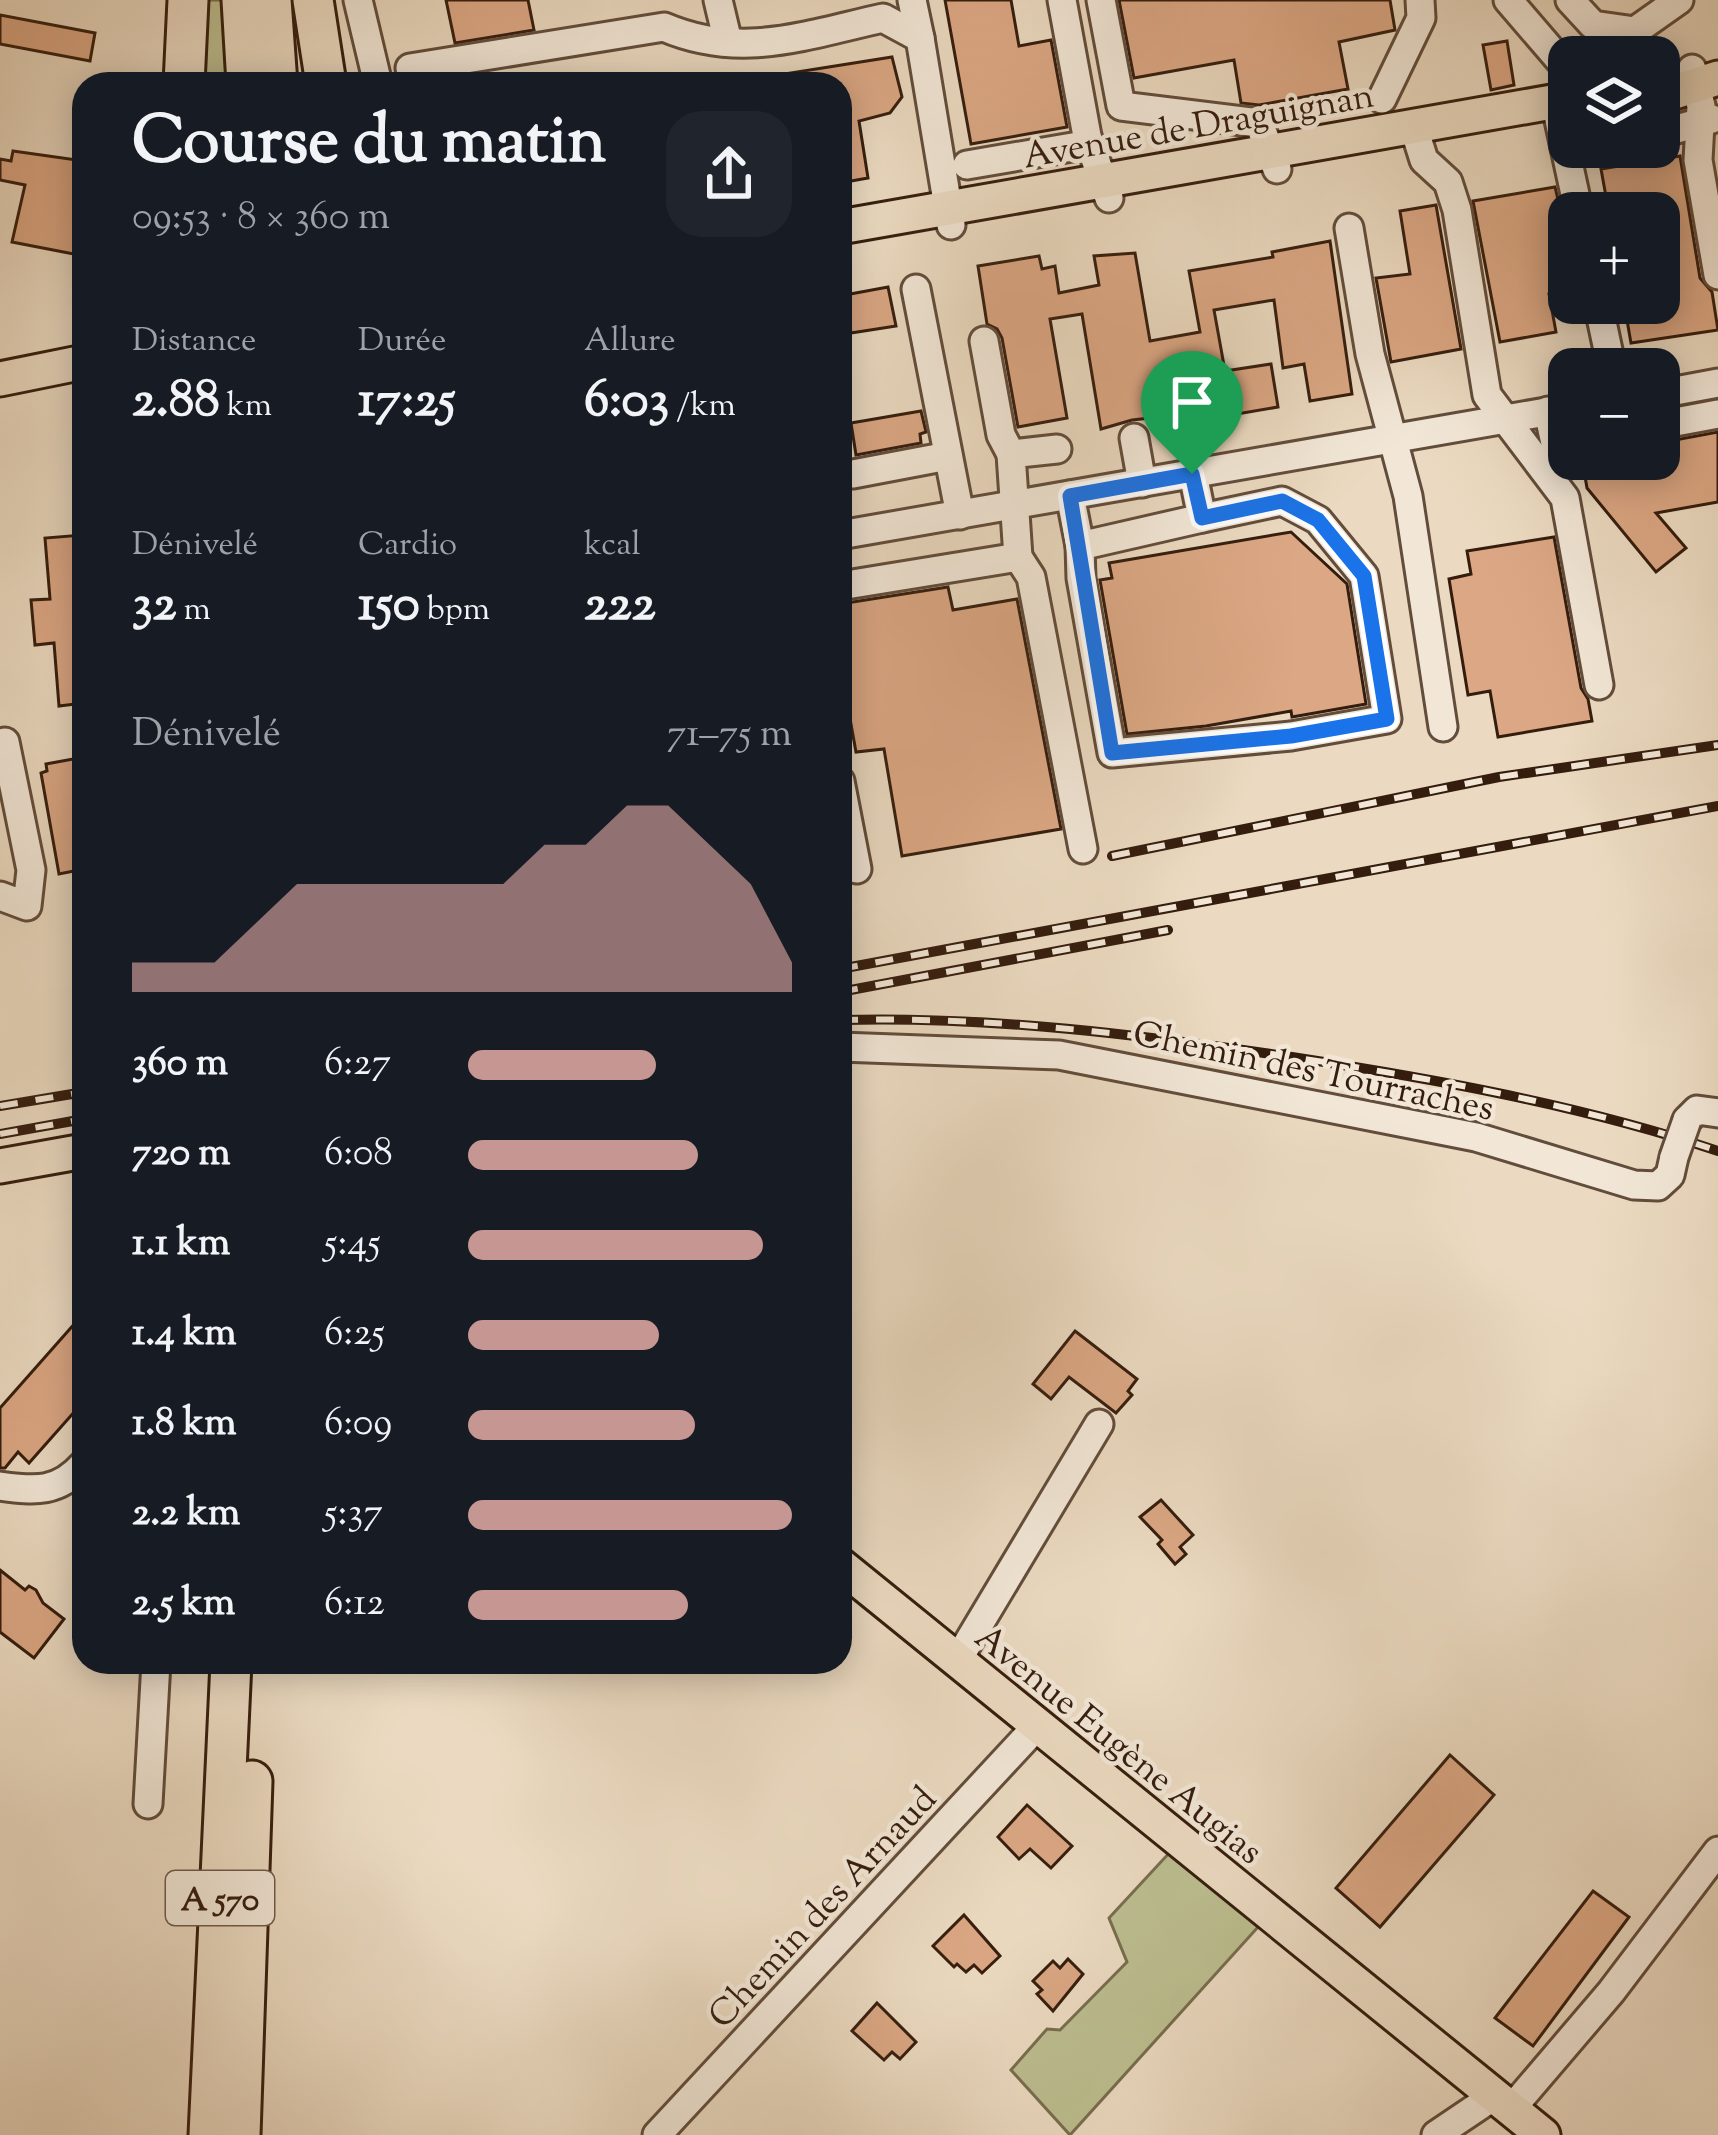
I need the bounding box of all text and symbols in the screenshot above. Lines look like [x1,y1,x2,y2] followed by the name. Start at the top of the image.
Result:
[1548,36,1680,480] map controls
[1548,36,1680,168] button: layers
[1019,71,1378,184] street label: Avenue de Draguignan
[132,98,606,193] text: Course du matin
[666,111,792,237] button: share
[132,191,390,247] text: 09:53 · 8 × 360 m
[1548,192,1680,324] button: +
[132,318,256,366] text: Distance
[358,318,446,366] text: Durée
[584,318,676,366] text: Allure
[1548,348,1680,480] button: −
[1141,351,1243,474] pin
[132,366,220,439] text: 2.88
[358,366,455,439] text: 17:25
[584,366,669,439] text: 6:03
[1159,369,1225,435] icon: arrive
[220,383,272,431] text: km
[669,383,736,431] text: /km
[132,522,258,570] text: Dénivelé
[358,522,457,570] text: Cardio
[584,522,641,570] text: kcal
[132,570,176,643] text: 32
[358,570,420,643] text: 150
[584,570,656,643] text: 222
[176,587,211,635] text: m
[420,587,490,635] text: bpm
[132,708,281,764] text: Dénivelé
[667,708,792,764] text: 71–75 m
[1128,1009,1498,1137] street label: Chemin des Tourraches
[132,1037,228,1093] text: 360 m
[324,1037,391,1093] text: 6:27
[132,1127,231,1183] text: 720 m
[324,1127,393,1183] text: 6:08
[132,1217,230,1273] text: 1.1 km
[324,1217,380,1273] text: 5:45
[132,1307,237,1363] text: 1.4 km
[324,1307,385,1363] text: 6:25
[132,1397,236,1453] text: 1.8 km
[324,1397,392,1453] text: 6:09
[132,1487,240,1543] text: 2.2 km
[324,1487,383,1543] text: 5:37
[132,1577,235,1633] text: 2.5 km
[324,1577,385,1633] text: 6:12
[962,1613,1273,1879] street label: Avenue Eugène Augias
[698,1776,950,2041] street label: Chemin des Arnaud
[166,1871,274,1925] road number: A 570

